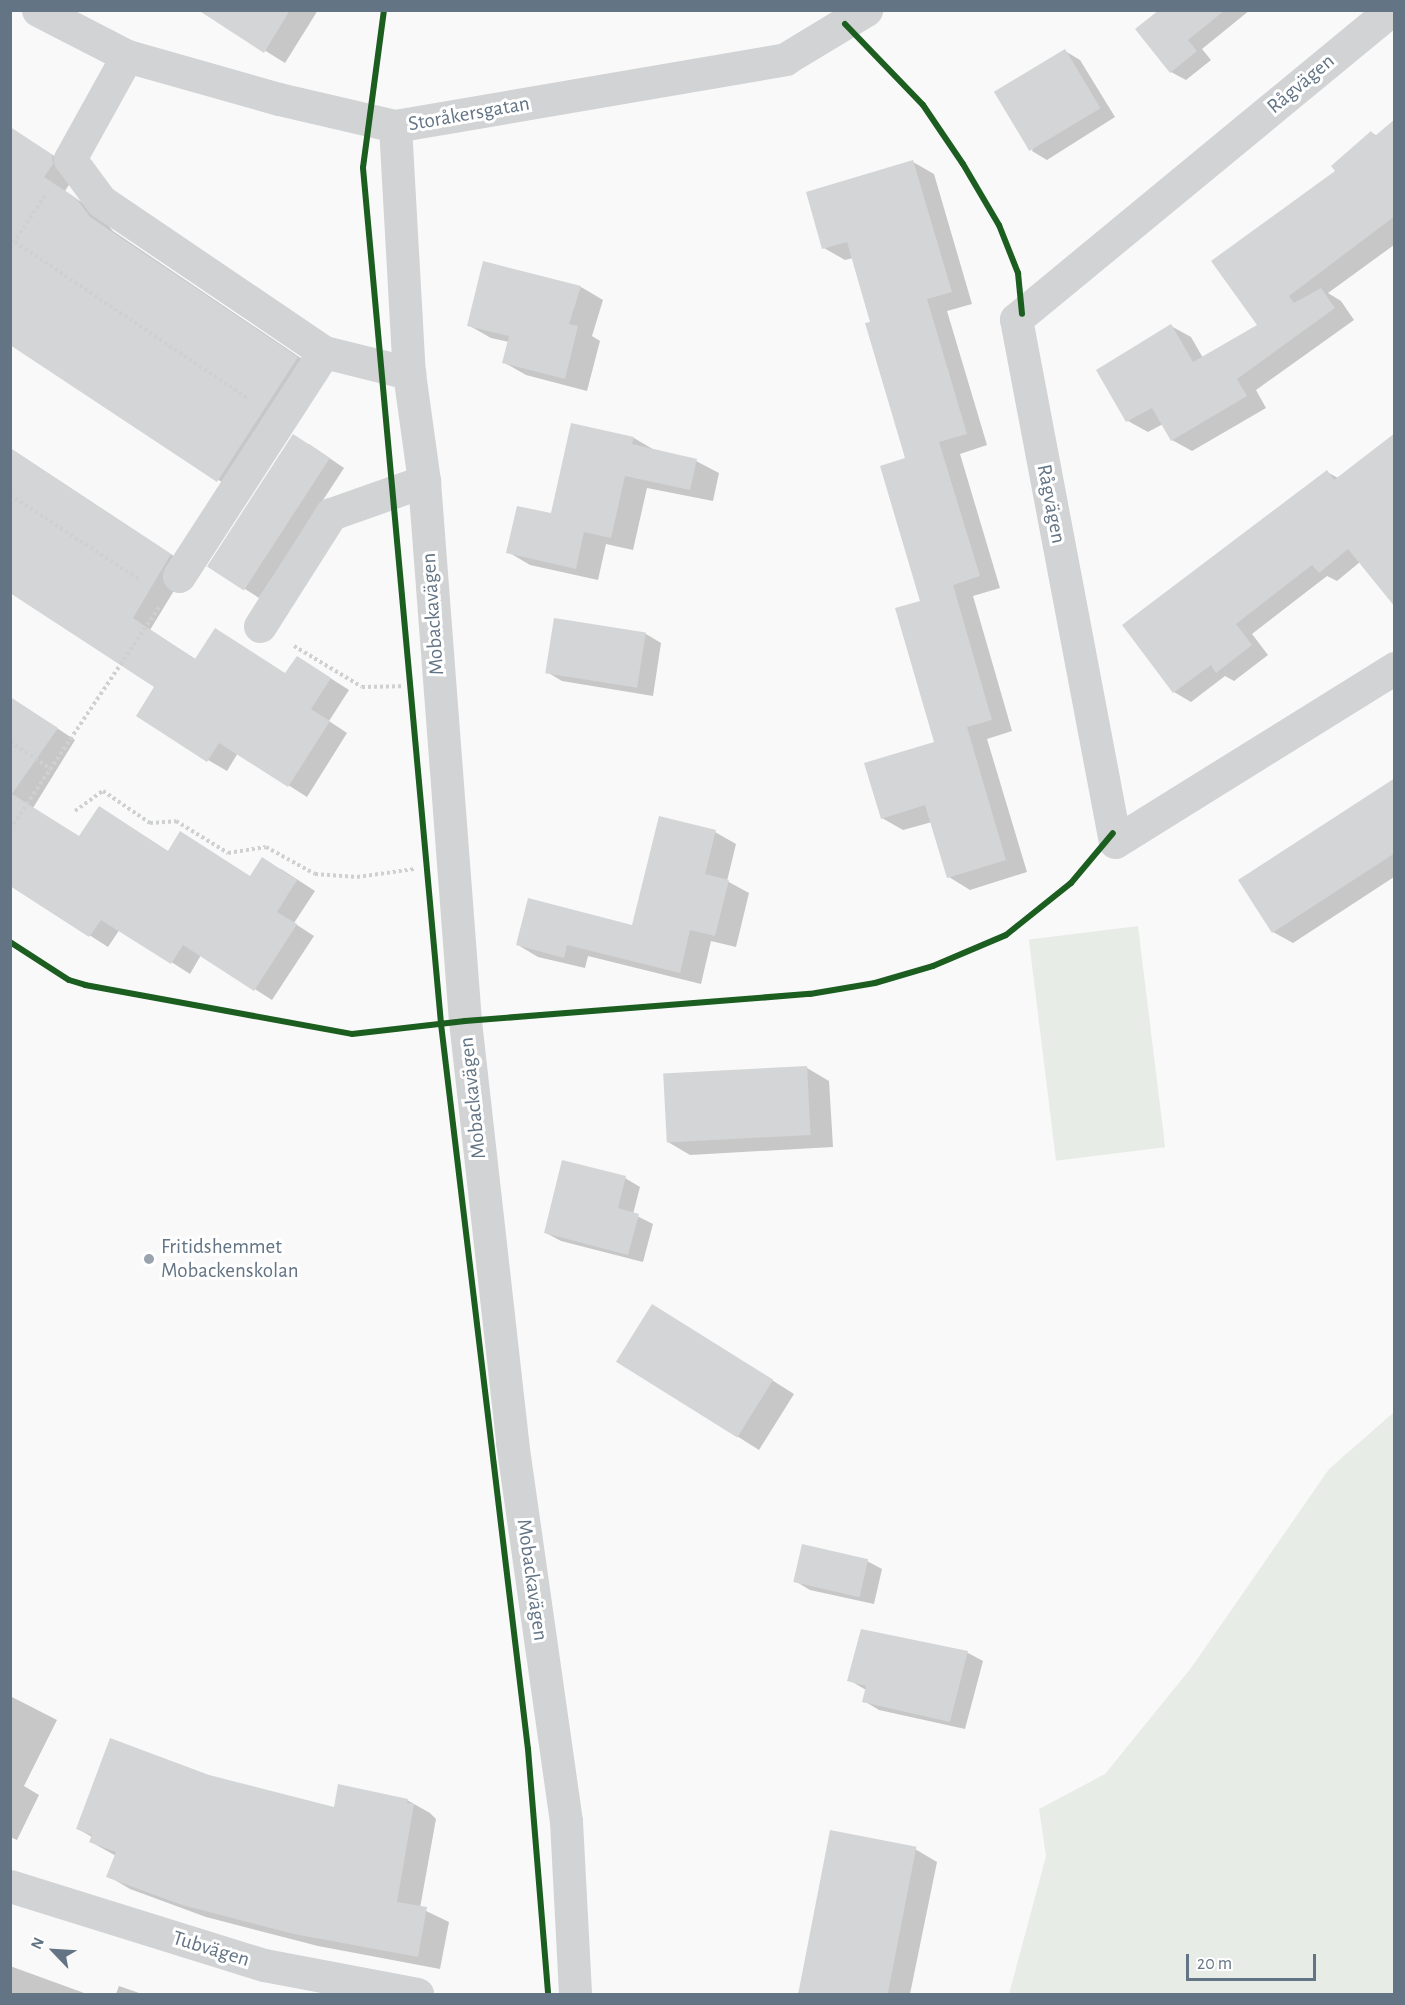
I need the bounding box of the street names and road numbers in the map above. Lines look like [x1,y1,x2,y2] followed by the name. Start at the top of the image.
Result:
[1262,49,1340,119] street label: Rågvägen
[406,91,532,137] street label: Storåkersgatan
[1031,462,1071,546] street label: Rågvägen
[416,552,450,676] street label: Mobackavägen
[454,1036,492,1160] street label: Mobackavägen
[511,1518,553,1642] street label: Mobackavägen
[170,1925,252,1973] street label: Tubvägen

